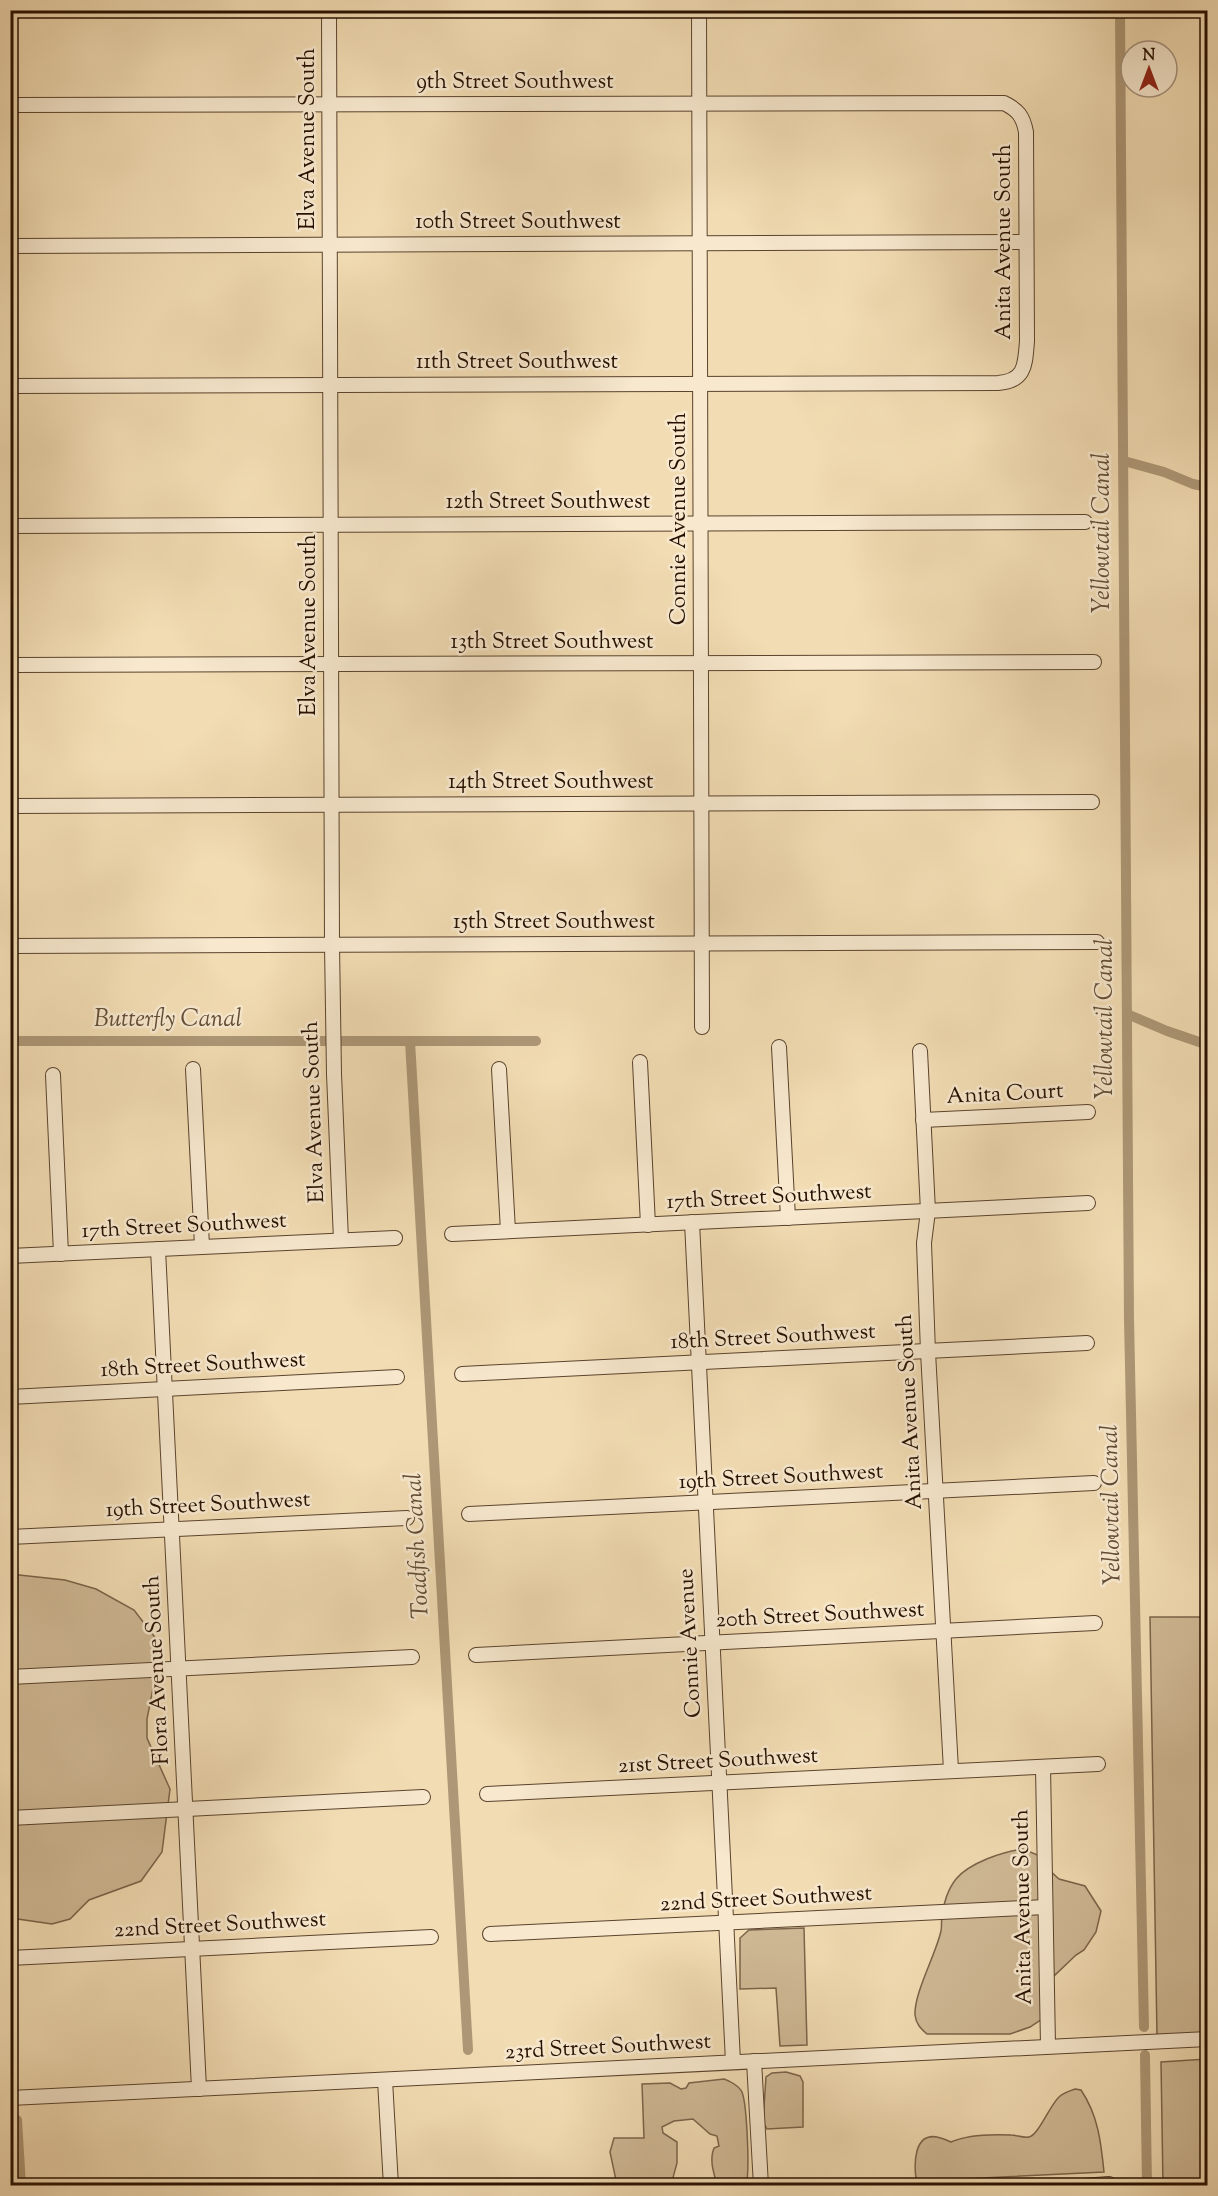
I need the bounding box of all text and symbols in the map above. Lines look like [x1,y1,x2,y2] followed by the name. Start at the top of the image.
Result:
[1119,39,1179,99] north arrow
[1143,45,1156,68] text: N
[293,48,325,230] street label: Elva Avenue South
[416,67,614,99] street label: 9th Street Southwest
[989,144,1021,340] street label: Anita Avenue South
[415,207,621,239] street label: 10th Street Southwest
[416,347,618,379] street label: 11th Street Southwest
[664,413,696,625] street label: Connie Avenue South
[1086,453,1120,613] water label: Yellowtail Canal
[446,487,651,519] street label: 12th Street Southwest
[294,534,326,716] street label: Elva Avenue South
[450,627,654,659] street label: 13th Street Southwest
[448,767,654,799] street label: 14th Street Southwest
[453,907,655,939] street label: 15th Street Southwest
[1089,939,1123,1099] water label: Yellowtail Canal
[94,1003,242,1037] water label: Butterfly Canal
[296,1020,334,1204] street label: Elva Avenue South
[946,1076,1065,1114] street label: Anita Court
[666,1177,873,1219] street label: 17th Street Southwest
[81,1206,288,1248] street label: 17th Street Southwest
[890,1313,932,1511] street label: Anita Avenue South
[670,1317,877,1359] street label: 18th Street Southwest
[100,1345,307,1387] street label: 18th Street Southwest
[1094,1424,1130,1586] water label: Yellowtail Canal
[678,1457,885,1499] street label: 19th Street Southwest
[397,1472,439,1620] water label: Toadfish Canal
[105,1485,312,1527] street label: 19th Street Southwest
[671,1567,711,1719] street label: Connie Avenue
[137,1574,179,1766] street label: Flora Avenue South
[715,1595,926,1637] street label: 20th Street Southwest
[617,1741,819,1783] street label: 21st Street Southwest
[1006,1809,1042,2005] street label: Anita Avenue South
[659,1878,873,1922] street label: 22nd Street Southwest
[113,1904,327,1948] street label: 22nd Street Southwest
[504,2027,712,2069] street label: 23rd Street Southwest

